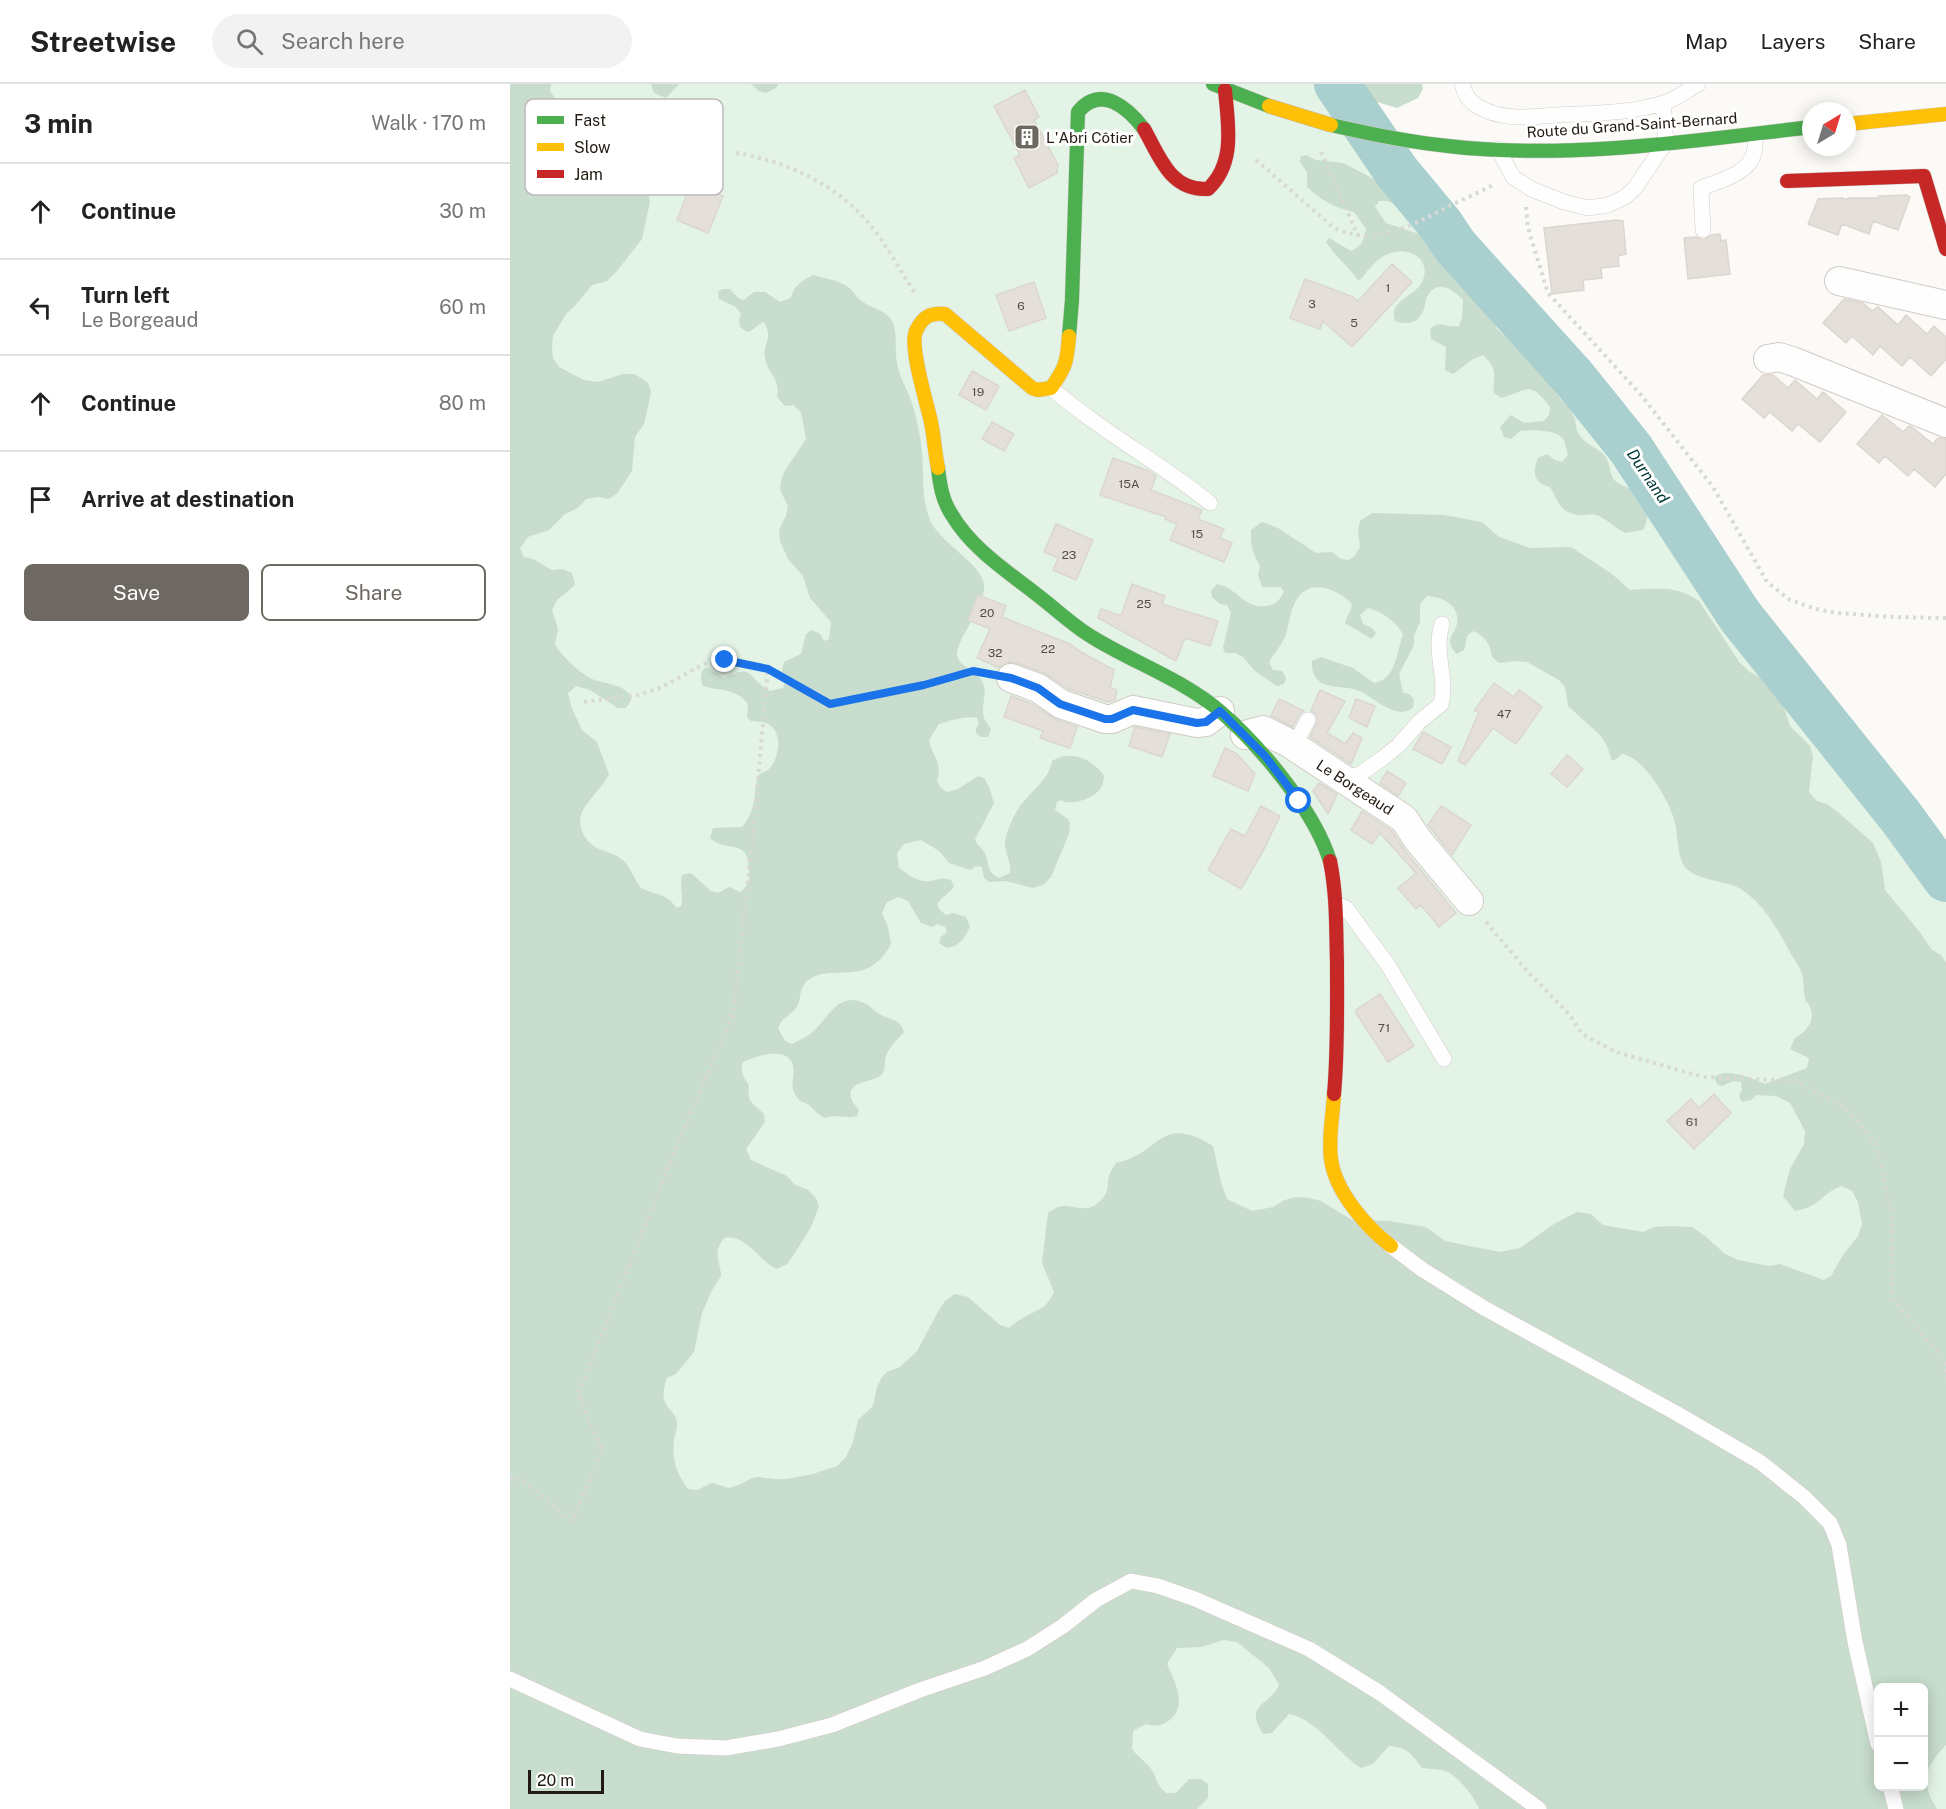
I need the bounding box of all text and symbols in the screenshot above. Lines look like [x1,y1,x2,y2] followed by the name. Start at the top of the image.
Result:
[212,14,632,68] search box
[30,25,176,58] text: Streetwise
[233,25,266,58] icon: search
[281,28,405,54] text: Search here
[1685,29,1728,54] text: Map
[1761,29,1825,54] text: Layers
[1858,29,1916,54] text: Share
[525,99,723,195] legend
[1802,102,1856,156] north arrow
[24,108,93,139] text: 3 min
[1526,109,1738,141] street label: Route du Grand-Saint-Bernard
[371,111,486,135] text: Walk · 170 m
[574,111,606,130] text: Fast
[1012,122,1042,152] building icon: L'Abri Côtier
[1046,129,1134,146] place label: L'Abri Côtier
[574,138,611,157] text: Slow
[574,165,603,184] text: Jam
[24,195,57,228] icon: ahead
[81,198,176,224] text: Continue
[439,199,486,223] text: 30 m
[1386,281,1390,295] house number: 1
[81,282,170,308] text: Turn left
[24,291,57,324] icon: left
[439,295,486,319] text: 60 m
[1308,297,1316,311] house number: 3
[1017,299,1025,313] house number: 6
[81,308,198,332] text: Le Borgeaud
[1350,316,1358,330] house number: 5
[972,385,984,399] house number: 19
[24,387,57,420] icon: ahead
[81,390,176,416] text: Continue
[439,391,486,415] text: 80 m
[1623,445,1673,507] water label: Durnand
[1118,477,1140,491] house number: 15A
[24,483,57,516] icon: arrive
[81,486,294,512] text: Arrive at destination
[1191,527,1204,541] house number: 15
[1062,548,1076,562] house number: 23
[24,564,249,621] button: Save
[261,564,486,621] button: Share
[1137,597,1152,611] house number: 25
[980,606,994,620] house number: 20
[1041,642,1055,656] house number: 22
[711,646,737,672] route end
[988,646,1002,660] house number: 32
[1497,707,1511,721] house number: 47
[1313,756,1397,818] street label: Le Borgeaud
[1285,787,1311,813] route start
[1378,1021,1390,1035] house number: 71
[1686,1115,1698,1129] house number: 61
[1874,1683,1928,1791] map controls
[1874,1683,1928,1737] button: +
[1874,1737,1928,1791] button: −
[528,1767,604,1794] scale bar
[537,1771,574,1790] text: 20 m

